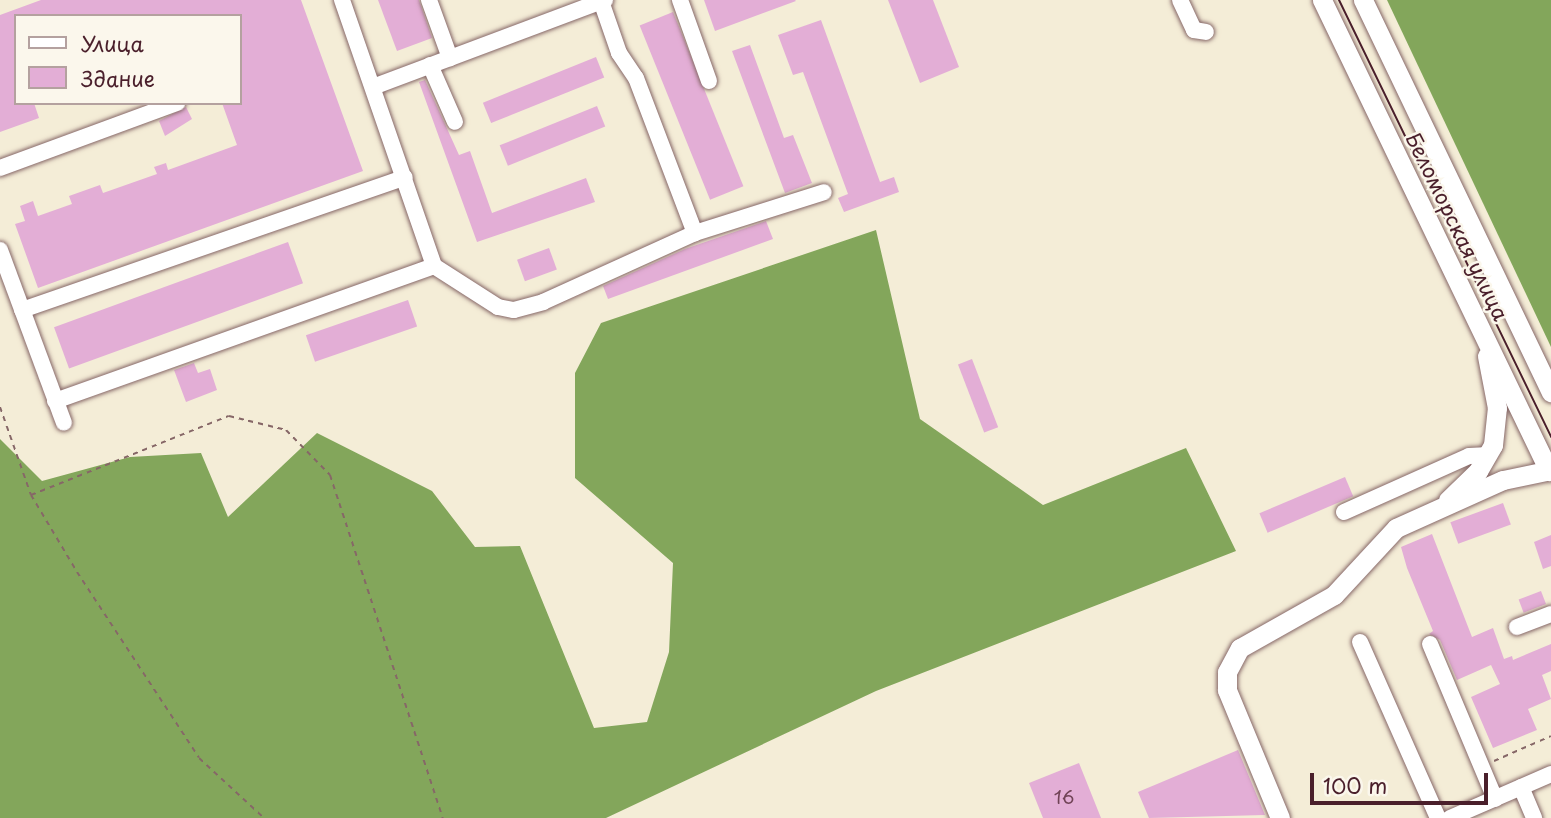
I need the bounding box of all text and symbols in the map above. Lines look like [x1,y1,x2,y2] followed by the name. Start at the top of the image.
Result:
[14,14,242,105] legend
[81,27,144,59] text: Улица
[81,62,155,94] text: Здание
[1401,127,1515,325] street label: Беломорская улица
[1313,758,1492,802] scale bar
[1323,769,1387,801] text: 100 m
[1054,786,1074,808] house number: 16

